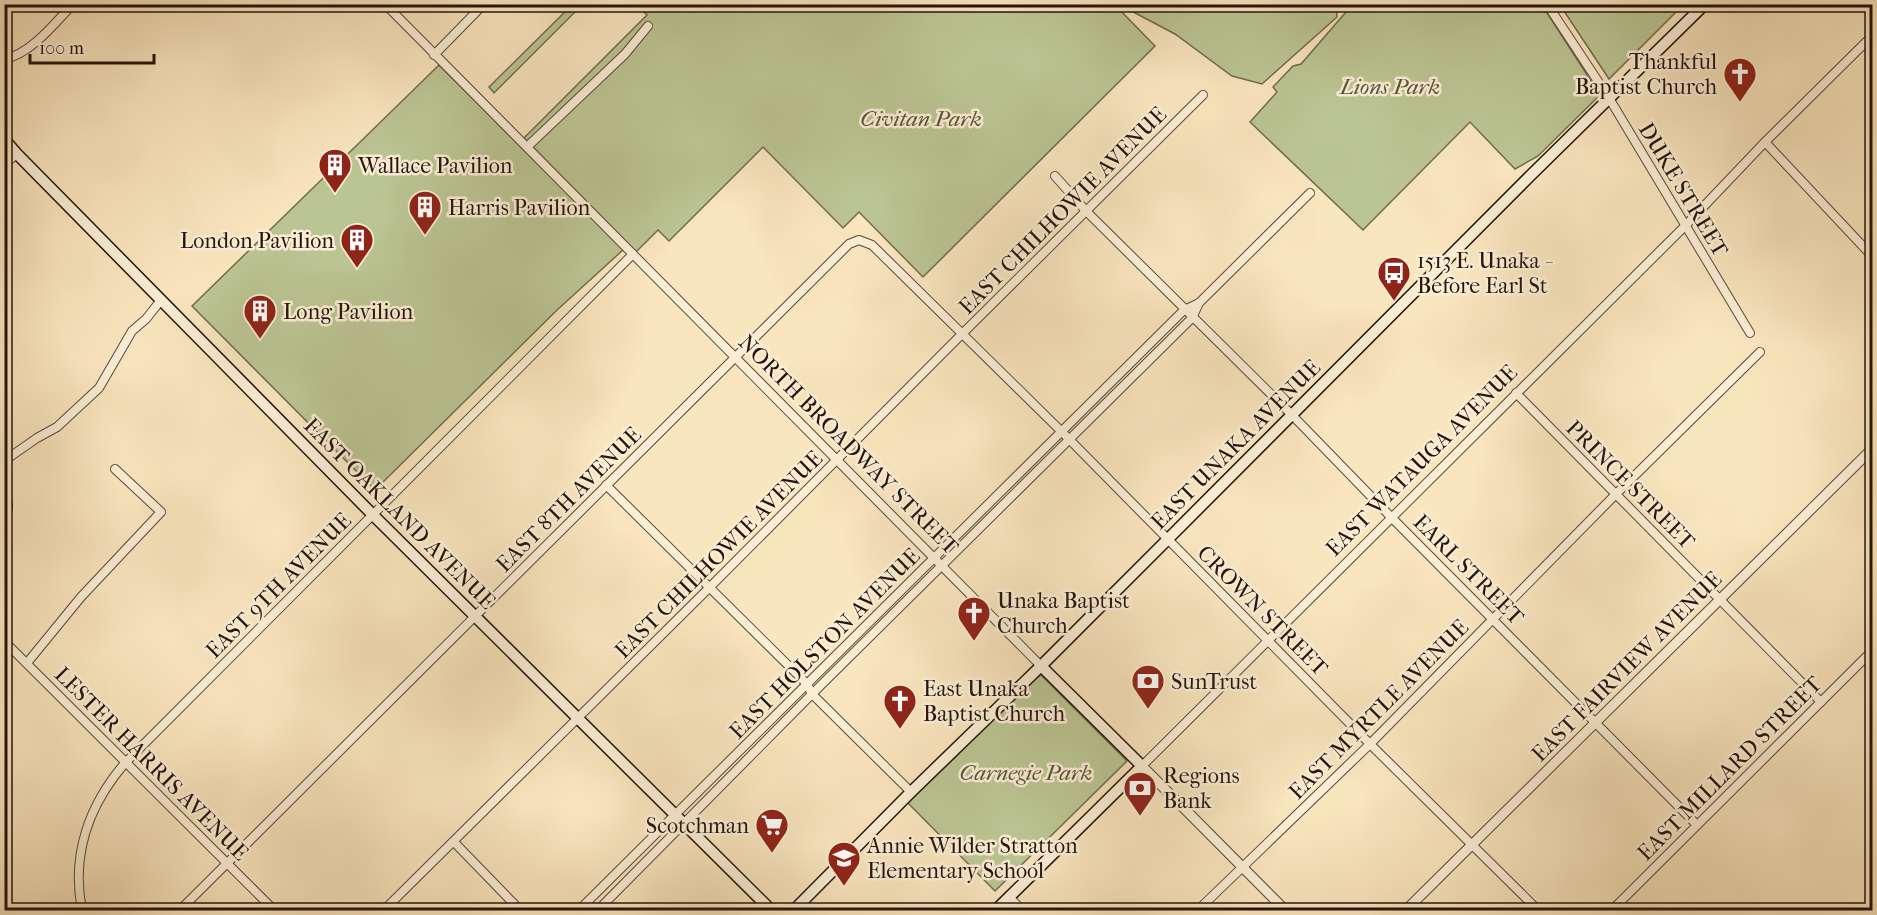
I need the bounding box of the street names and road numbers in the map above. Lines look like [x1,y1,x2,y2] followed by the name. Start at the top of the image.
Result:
[954,102,1172,320] street label: EAST CHILHOWIE AVENUE
[1633,118,1734,262] street label: DUKE STREET
[733,329,964,561] street label: NORTH BROADWAY STREET
[1145,354,1326,535] street label: EAST UNAKA AVENUE
[1321,360,1523,562] street label: EAST WATAUGA AVENUE
[298,413,500,615] street label: EAST OAKLAND AVENUE
[1561,415,1701,555] street label: PRINCE STREET
[491,422,647,578] street label: EAST 8TH AVENUE
[610,446,828,664] street label: EAST CHILHOWIE AVENUE
[201,508,357,664] street label: EAST 9TH AVENUE
[1408,509,1530,631] street label: EARL STREET
[1192,540,1334,682] street label: CROWN STREET
[724,543,925,744] street label: EAST HOLSTON AVENUE
[1526,566,1727,767] street label: EAST FAIRVIEW AVENUE
[1283,614,1474,805] street label: EAST MYRTLE AVENUE
[49,662,253,866] street label: LESTER HARRIS AVENUE
[1632,670,1828,866] street label: EAST MILLARD STREET

